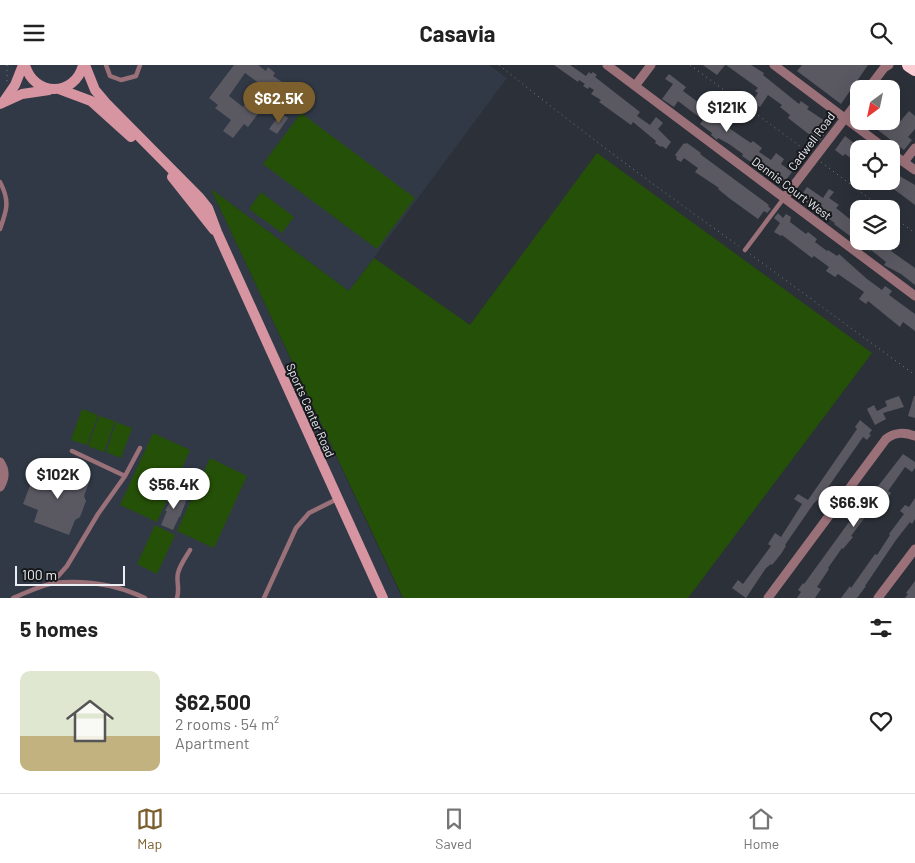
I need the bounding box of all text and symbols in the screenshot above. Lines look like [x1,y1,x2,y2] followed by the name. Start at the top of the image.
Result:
[20,19,48,47] icon: menu
[867,19,895,47] icon: search
[420,20,495,46] text: Casavia
[850,80,900,130] north arrow
[850,80,900,250] map controls
[238,82,320,124] pin: $62.5K
[254,88,304,107] text: $62.5K
[692,91,762,133] pin: $121K
[707,97,747,116] text: $121K
[785,109,837,173] street label: Cadwell Road
[850,140,900,190] button: locate
[749,154,835,222] street label: Dennis Court West
[850,200,900,250] button: layers
[284,361,338,459] street label: Sports Center Road
[23,457,93,500] pin: $102K
[37,464,79,483] text: $102K
[133,467,215,510] pin: $56.4K
[149,474,199,493] text: $56.4K
[813,485,895,528] pin: $66.9K
[829,492,879,511] text: $66.9K
[15,563,125,586] scale bar
[22,566,57,583] text: 100 m
[867,614,895,642] icon: filters
[20,616,98,641] text: 5 homes
[175,689,251,714] text: $62,500
[60,691,120,751] icon: home
[867,707,895,735] icon: heart
[175,714,279,733] text: 2 rooms · 54 m²
[175,733,250,752] text: Apartment
[136,805,164,852] tab: Map
[435,805,472,852] tab: Saved
[744,805,779,852] tab: Home

